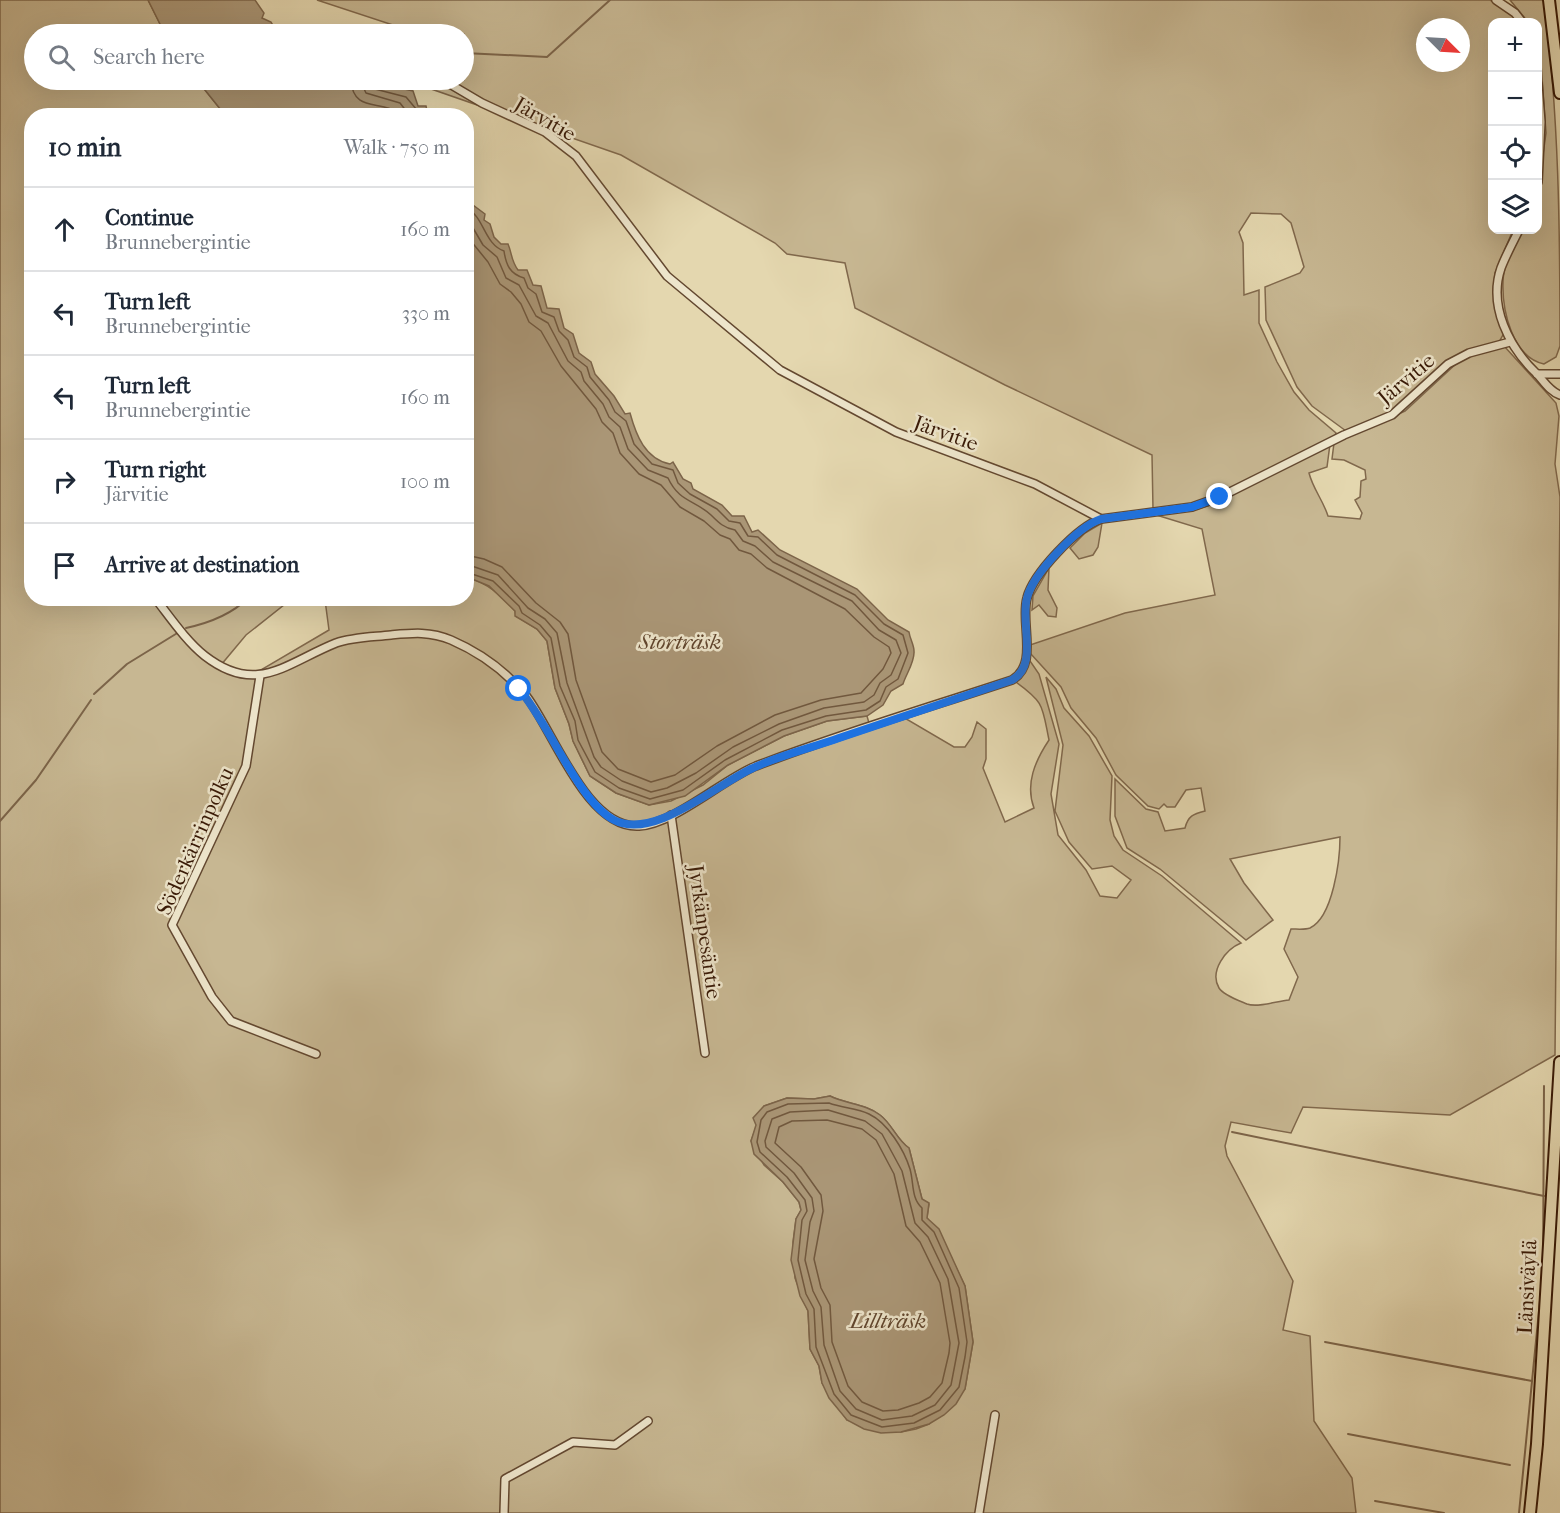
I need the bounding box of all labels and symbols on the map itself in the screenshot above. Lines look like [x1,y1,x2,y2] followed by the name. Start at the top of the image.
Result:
[1416,18,1470,72] north arrow
[508,91,580,146] street label: Järvitie
[1371,348,1439,411] street label: Järvitie
[909,410,981,456] street label: Järvitie
[1206,483,1232,509] route end
[638,629,721,655] water label: Storträsk
[505,675,531,701] route start
[152,763,238,919] street label: Söderkärrinpolku
[683,861,726,1001] street label: Jyrkänpesäntie
[1513,1239,1541,1335] street label: Länsiväylä
[848,1308,926,1334] water label: Lillträsk

